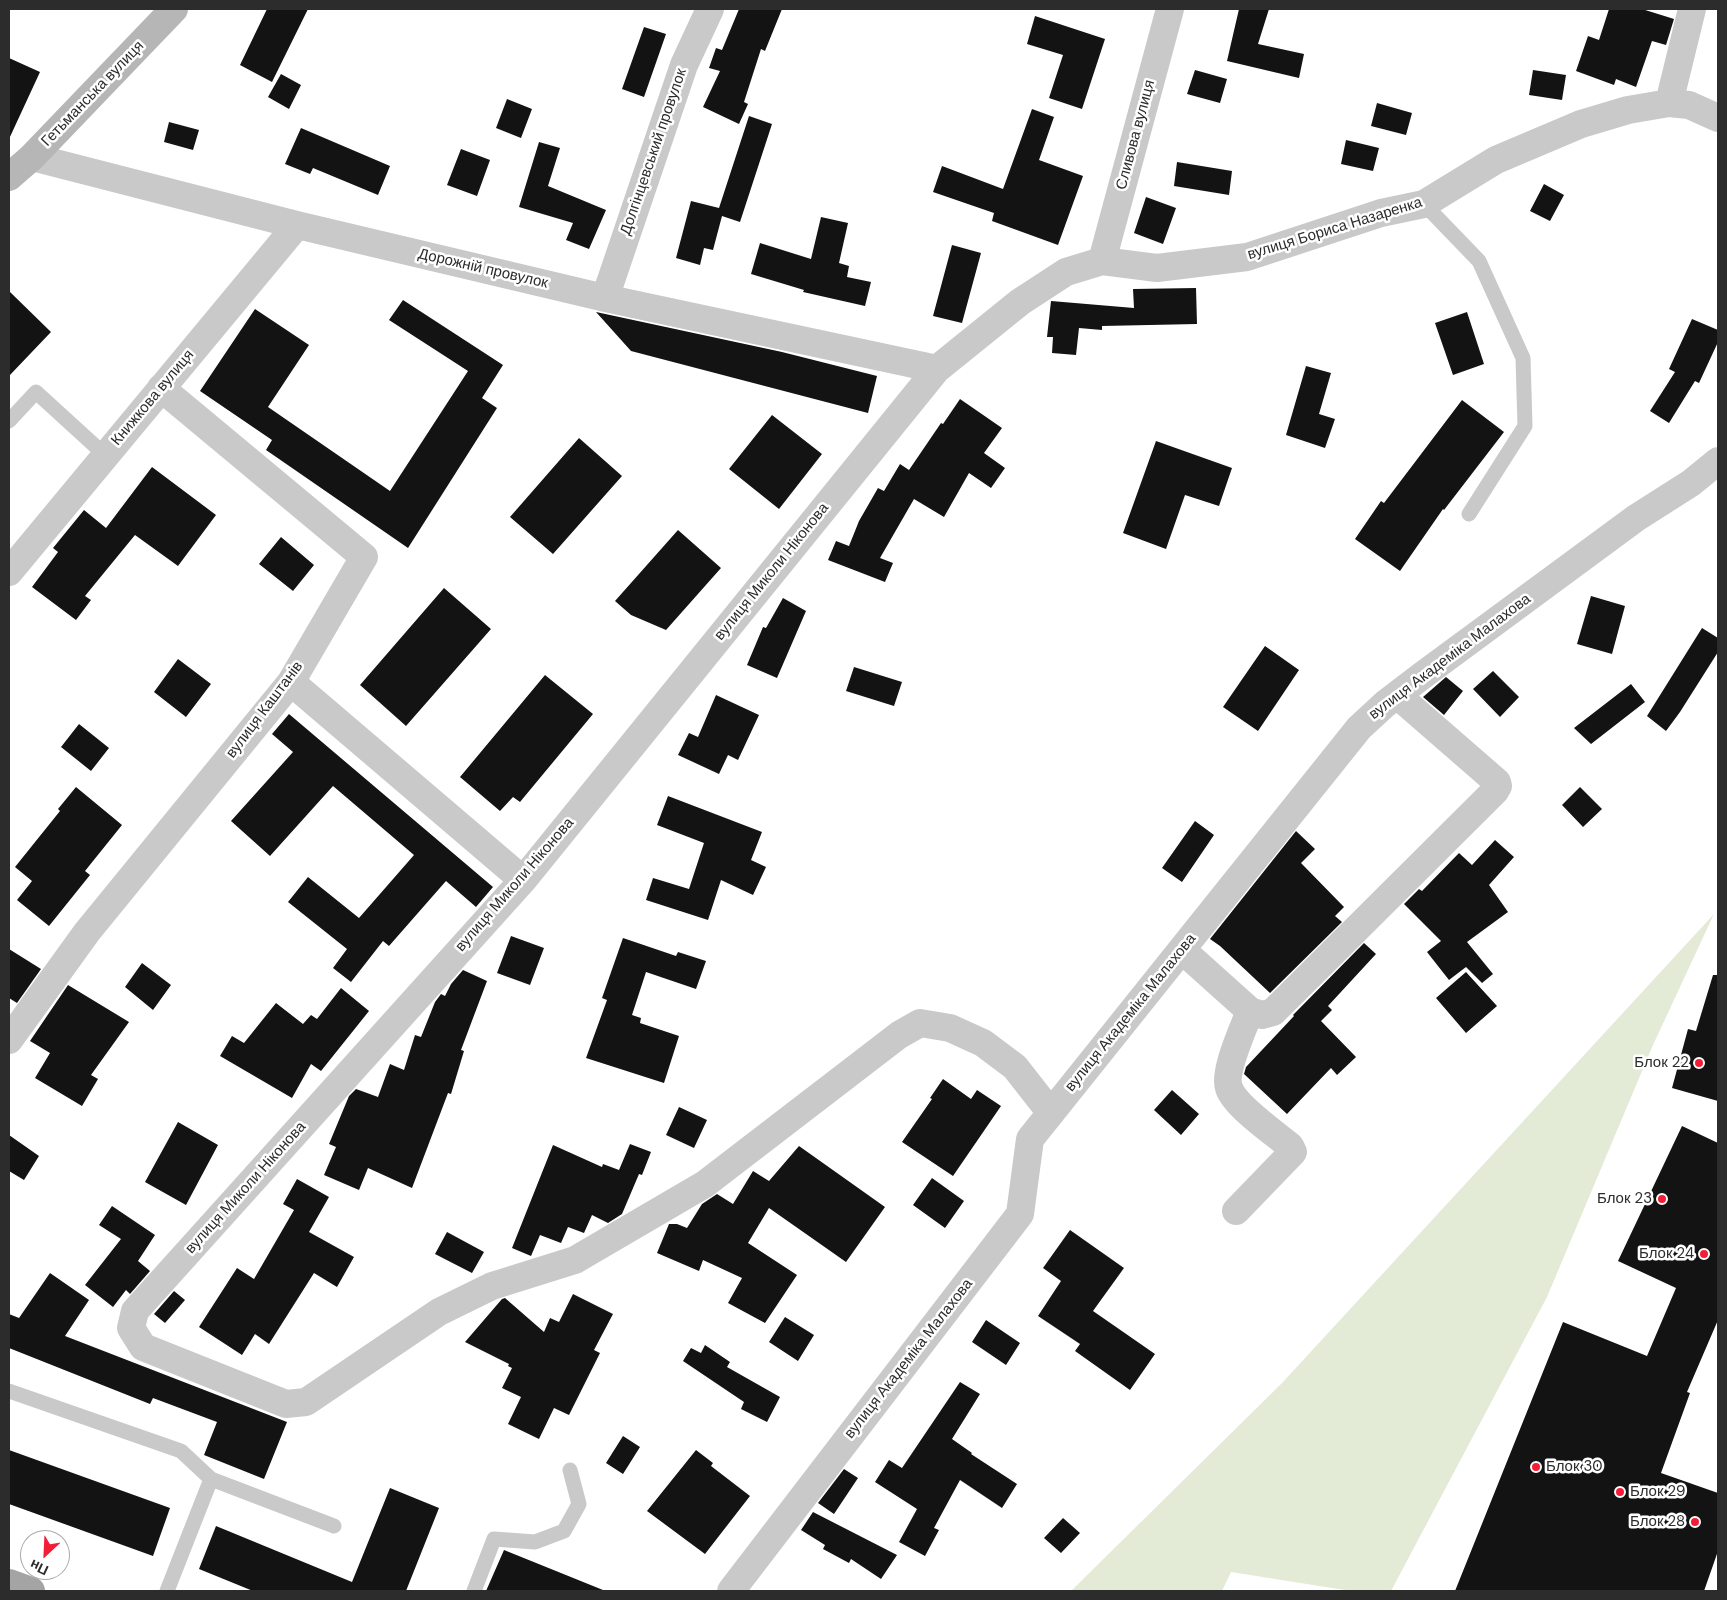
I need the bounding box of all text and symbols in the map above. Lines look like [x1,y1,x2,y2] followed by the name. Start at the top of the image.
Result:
[38,37,148,151] street label: Гетьманська вулиця
[617,66,691,238] street label: Долгінцевський провулок
[1113,78,1159,192] street label: Сливова вулиця
[1245,194,1425,264] street label: вулиця Бориса Назаренка
[416,245,550,293] street label: Дорожній провулок
[108,347,198,449] street label: Книжкова вулиця
[711,500,833,644] street label: вулиця Миколи Ніконова
[1366,590,1534,724] street label: вулиця Академіка Малахова
[223,658,307,762] street label: вулиця Каштанів
[452,814,578,956] street label: вулиця Миколи Ніконова
[1062,930,1200,1096] street label: вулиця Академіка Малахова
[1634,1054,1689,1072] place label: Блок 22
[1693,1057,1705,1069] marker: Блок 22
[182,1118,310,1258] street label: вулиця Миколи Ніконова
[1597,1190,1652,1208] place label: Блок 23
[1656,1193,1668,1205] marker: Блок 23
[1639,1245,1694,1263] place label: Блок 24
[1698,1248,1710,1260] marker: Блок 24
[841,1276,977,1442] street label: вулиця Академіка Малахова
[1546,1458,1603,1476] place label: Блок 30
[1530,1461,1542,1473] marker: Блок 30
[1630,1483,1685,1501] place label: Блок 29
[1614,1486,1626,1498] marker: Блок 29
[1630,1513,1685,1531] place label: Блок 28
[1689,1516,1701,1528] marker: Блок 28
[20,1530,70,1580] north arrow
[27,1556,51,1580] text: Пн

